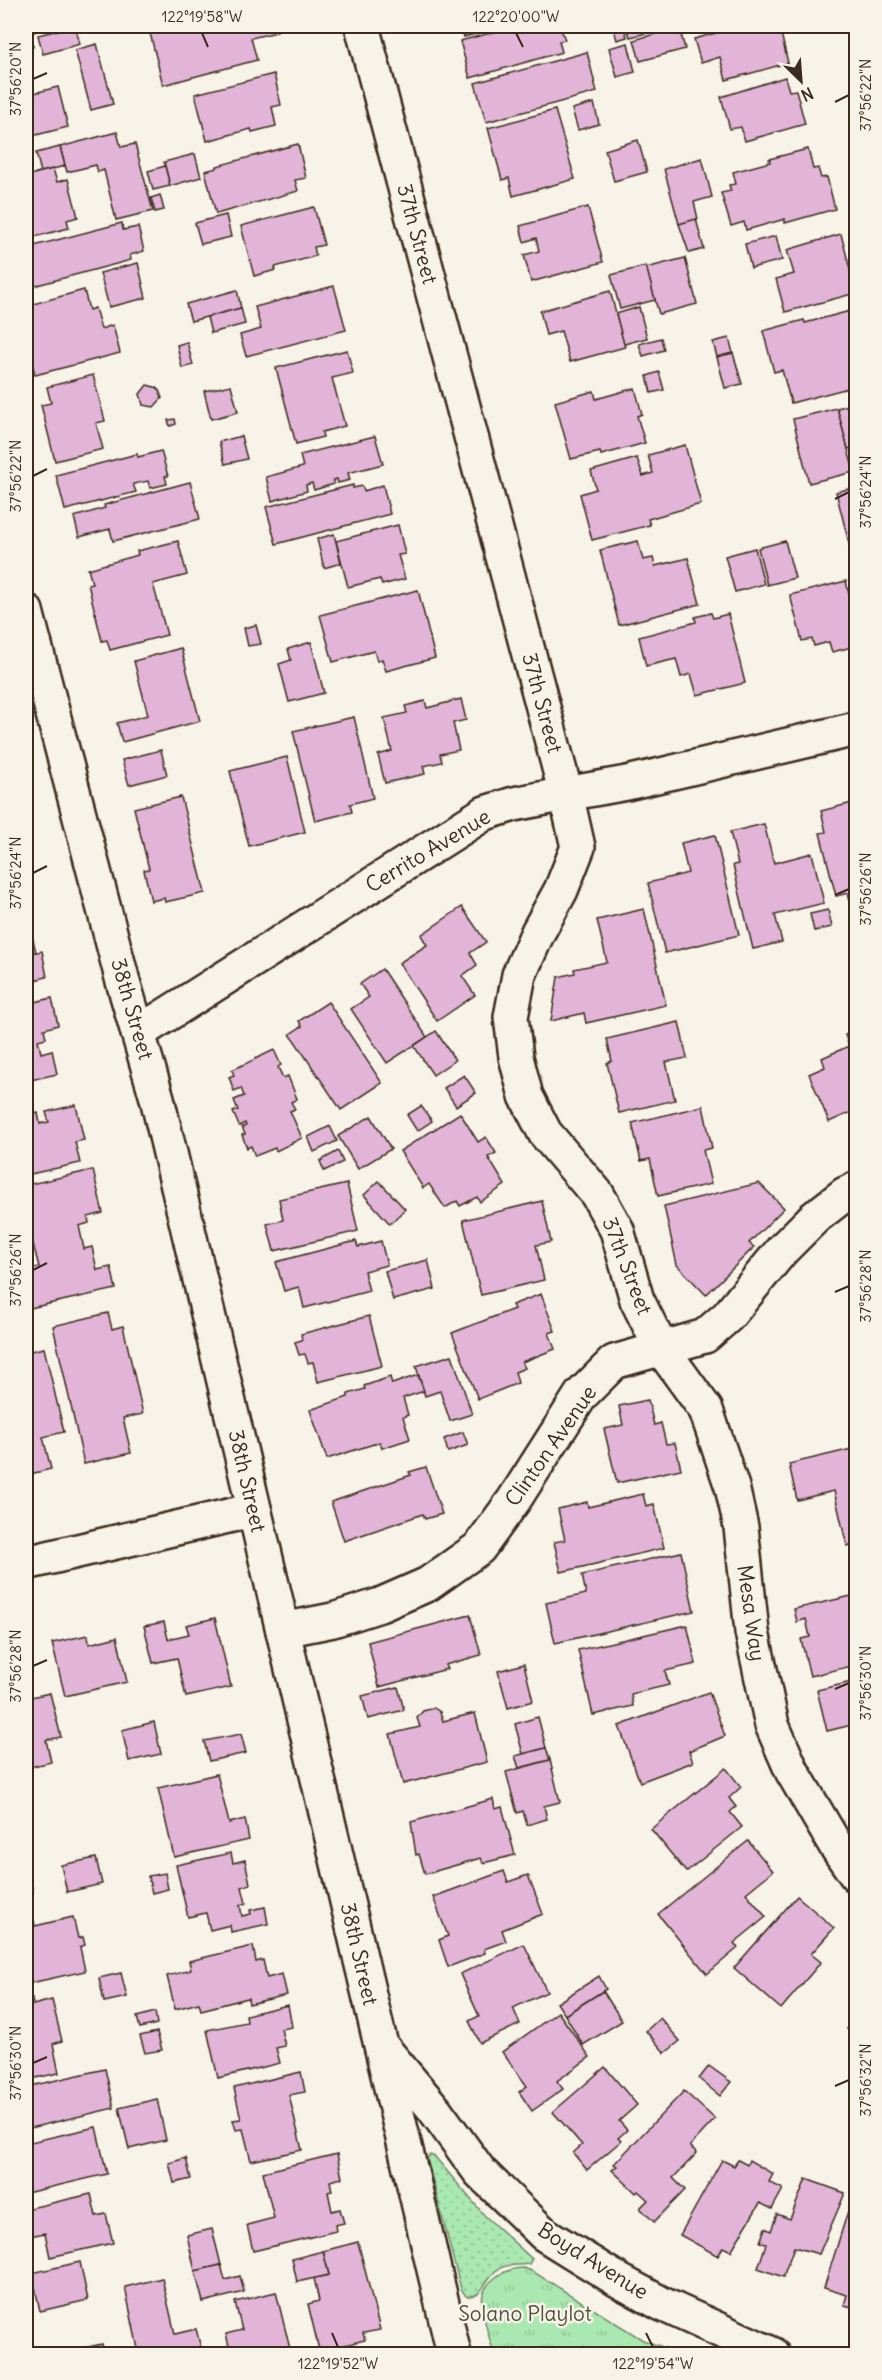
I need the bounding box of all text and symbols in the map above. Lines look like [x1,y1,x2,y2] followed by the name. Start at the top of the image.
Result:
[162,7,243,26] text: 122°19'58"W
[473,7,560,26] text: 122°20'00"W
[6,42,25,116] text: 37°56'20"N
[771,51,831,111] north arrow
[856,59,875,131] text: 37°56'22"N
[798,83,817,106] text: N
[391,181,444,287] street label: 37th Street
[6,440,25,512] text: 37°56'22"N
[856,455,875,529] text: 37°56'24"N
[516,650,569,756] street label: 37th Street
[360,803,495,898] street label: Cerrito Avenue
[6,836,25,910] text: 37°56'24"N
[856,852,875,926] text: 37°56'26"N
[105,955,160,1063] street label: 38th Street
[597,1213,658,1318] street label: 37th Street
[6,1233,25,1307] text: 37°56'26"N
[856,1249,875,1323] text: 37°56'28"N
[499,1380,602,1511] street label: Clinton Avenue
[223,1427,272,1535] street label: 38th Street
[731,1563,772,1663] street label: Mesa Way
[6,1629,25,1703] text: 37°56'28"N
[856,1646,875,1720] text: 37°56'30"N
[335,1900,384,2008] street label: 38th Street
[6,2026,25,2100] text: 37°56'30"N
[856,2043,875,2117] text: 37°56'32"N
[533,2216,654,2305] street label: Boyd Avenue
[458,2300,592,2327] park label: Solano Playlot
[298,2354,379,2373] text: 122°19'52"W
[613,2354,694,2373] text: 122°19'54"W

